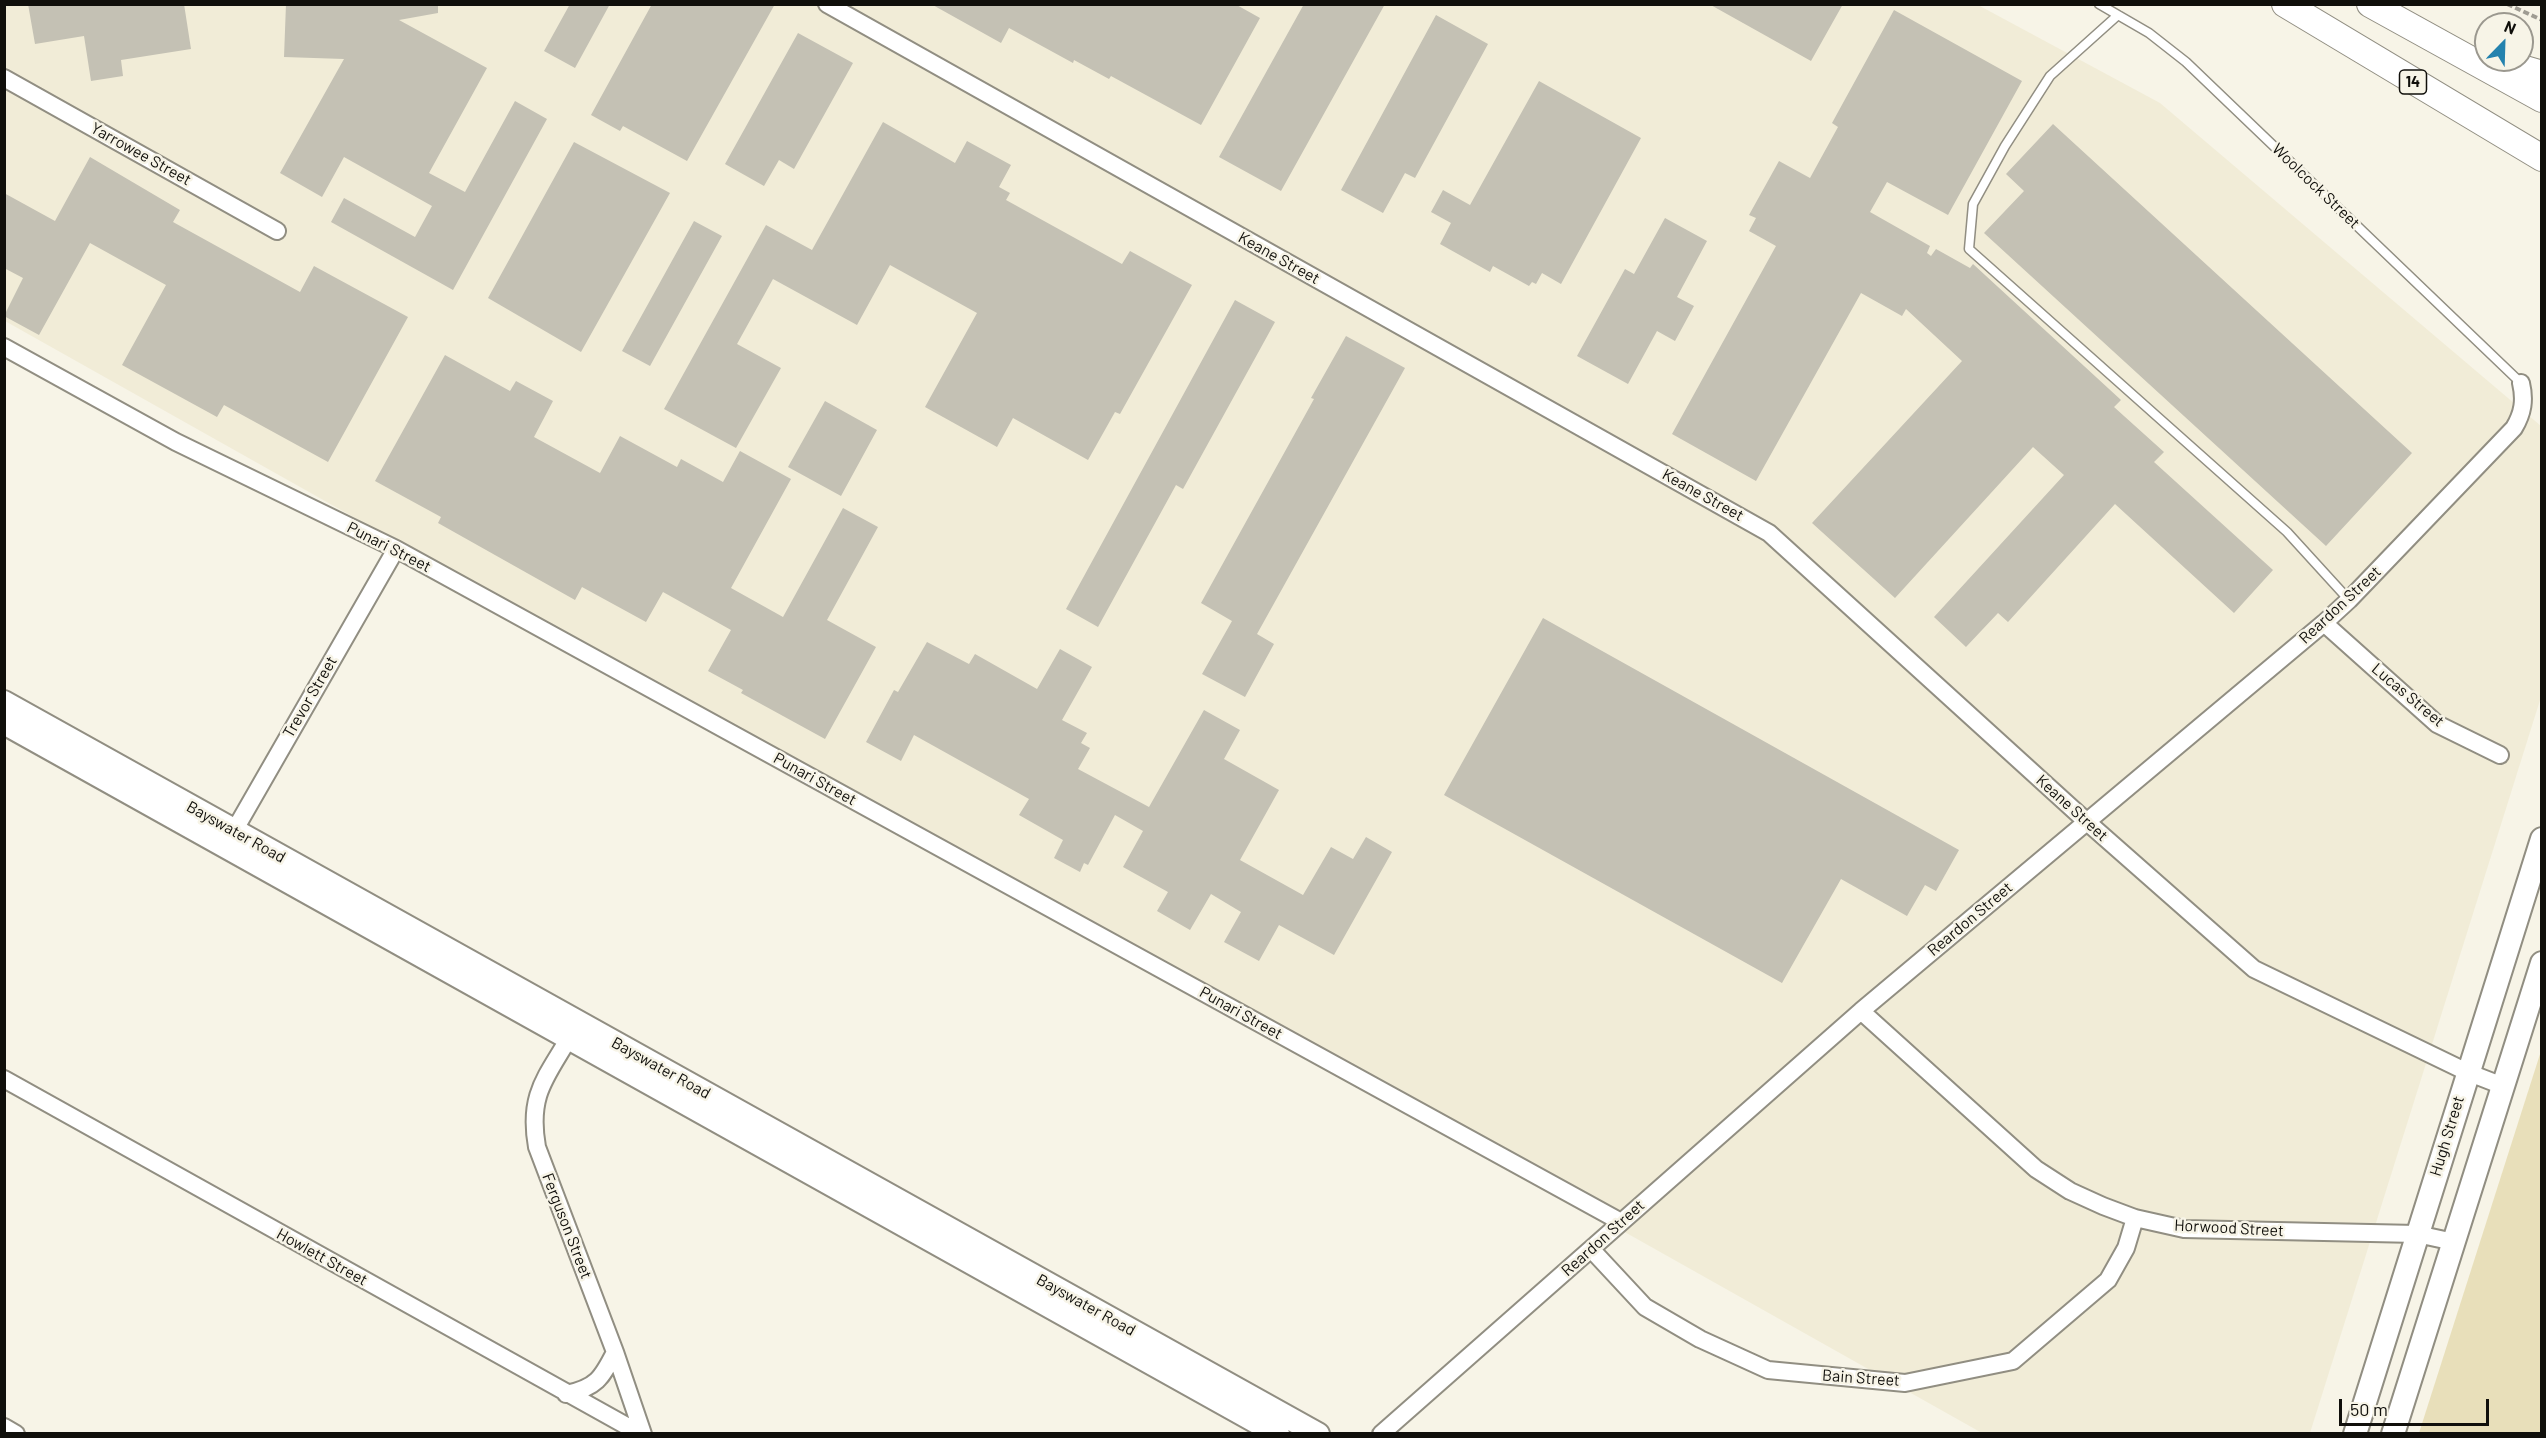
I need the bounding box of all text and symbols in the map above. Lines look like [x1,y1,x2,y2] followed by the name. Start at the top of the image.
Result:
[2474,12,2534,72] north arrow
[2502,16,2519,38] text: N
[2400,70,2426,94] road number: 14
[88,119,194,189] street label: Yarrowee Street
[2268,139,2364,233] street label: Woolcock Street
[1235,228,1323,288] street label: Keane Street
[1659,465,1747,525] street label: Keane Street
[344,518,434,576] street label: Punari Street
[2295,562,2385,648] street label: Reardon Street
[279,653,341,741] street label: Trevor Street
[2368,659,2448,731] street label: Lucas Street
[770,748,860,810] street label: Punari Street
[2032,771,2112,845] street label: Keane Street
[183,797,289,867] street label: Bayswater Road
[1924,878,2016,960] street label: Reardon Street
[1196,982,1286,1044] street label: Punari Street
[608,1033,714,1103] street label: Bayswater Road
[2426,1093,2468,1179] street label: Hugh Street
[538,1170,596,1282] street label: Ferguson Street
[1558,1196,1648,1280] street label: Reardon Street
[2174,1216,2284,1240] street label: Horwood Street
[273,1224,371,1290] street label: Howlett Street
[1033,1270,1139,1340] street label: Bayswater Road
[1822,1366,1900,1390] street label: Bain Street
[2342,1387,2492,1425] scale bar
[2350,1398,2388,1420] text: 50 m

